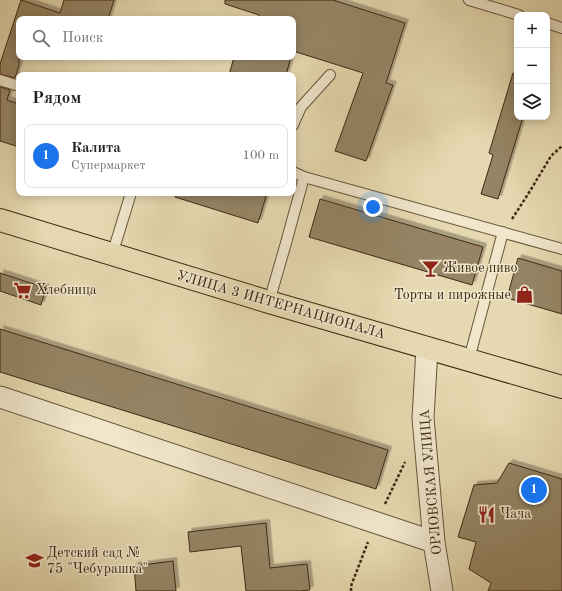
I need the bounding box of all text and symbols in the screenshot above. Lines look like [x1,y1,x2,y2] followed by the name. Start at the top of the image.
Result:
[514,12,550,120] map controls
[514,12,550,48] button: +
[16,16,296,60] search box
[30,27,52,49] icon: search
[62,31,103,46] text: Поиск
[514,48,550,84] button: −
[514,84,550,120] button: layers
[32,90,81,107] text: Рядом
[71,141,121,156] text: Калита
[42,149,50,162] text: 1
[242,149,279,162] text: 100 m
[71,159,146,172] text: Супермаркет
[363,197,383,217] your location
[420,258,440,278] bar icon: Живое пиво
[443,261,518,275] place label: Живое пиво
[175,268,387,342] street label: УЛИЦА 3 ИНТЕРНАЦИОНАЛА
[13,280,33,300] supermarket icon: Хлебница
[36,283,97,297] place label: Хлебница
[514,285,534,305] shop icon: Торты и пирожные
[394,288,511,302] place label: Торты и пирожные
[418,408,444,555] street label: ОРЛОВСКАЯ УЛИЦА
[521,475,547,505] pin: 1
[477,504,497,524] restaurant icon: Чача
[500,507,531,521] place label: Чача
[47,546,148,576] place label: Детский сад № 75 "Чебурашка"
[24,551,44,571] school or university icon: Детский сад № 75 "Чебурашка"

